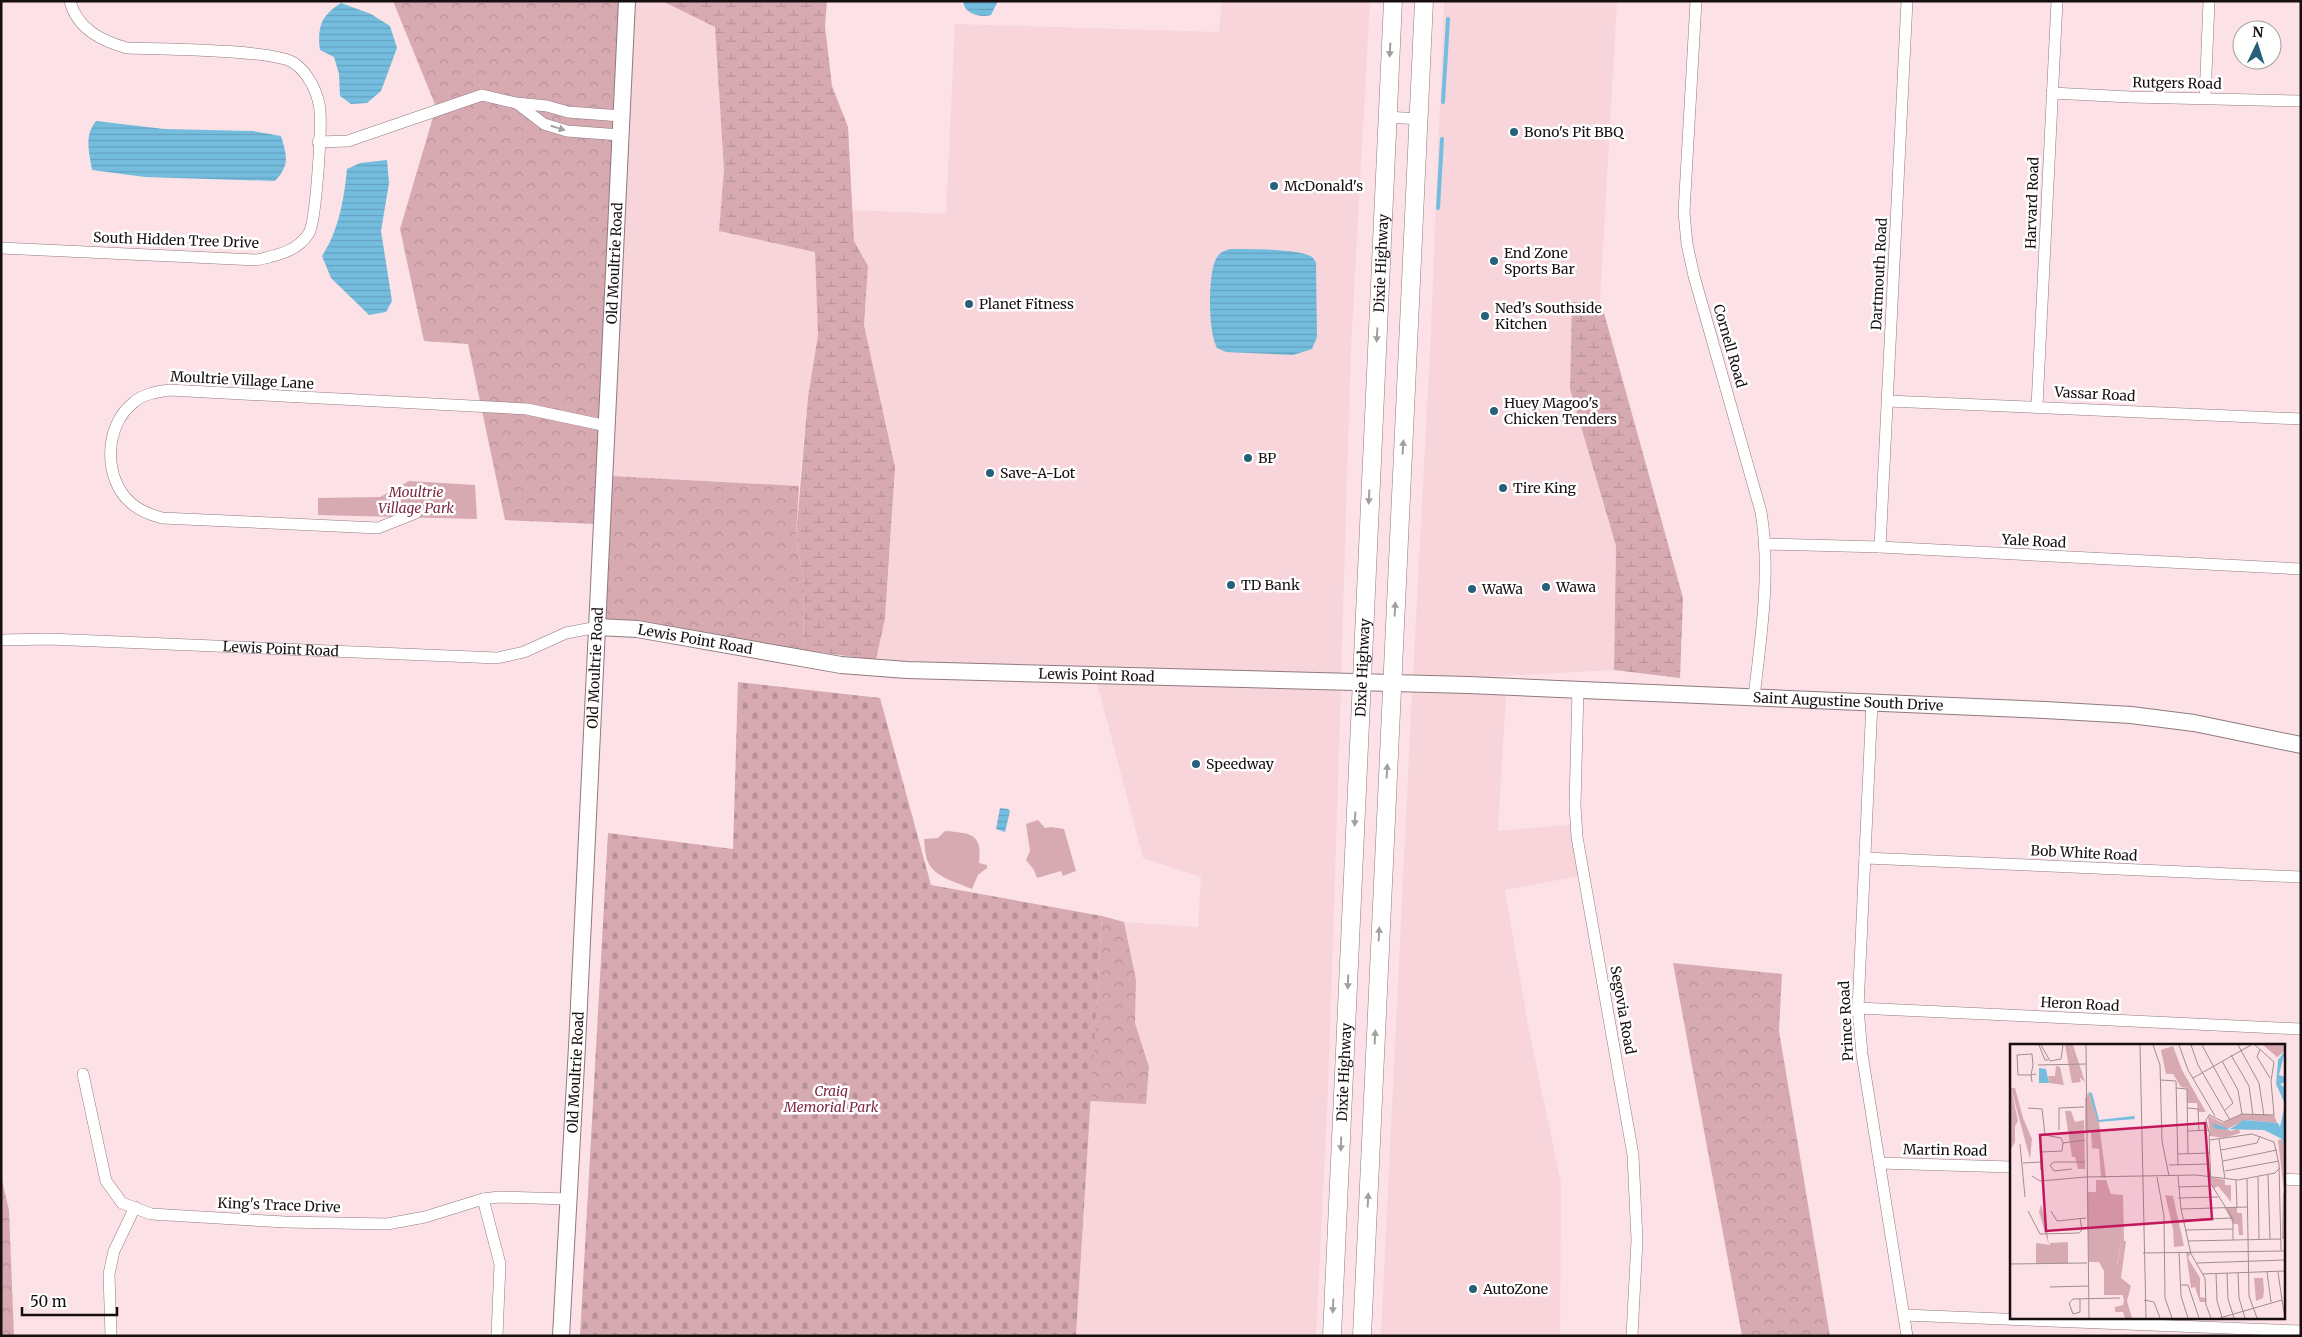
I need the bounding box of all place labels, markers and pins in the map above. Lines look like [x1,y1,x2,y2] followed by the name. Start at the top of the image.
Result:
[1524,123,1624,141] place label: Bono's Pit BBQ
[1508,126,1520,138] marker: Bono's Pit BBQ
[1284,177,1363,195] place label: McDonald's
[1268,180,1280,192] marker: McDonald's
[1504,244,1575,278] place label: End Zone Sports Bar
[1488,255,1500,267] marker: End Zone Sports Bar
[979,295,1074,313] place label: Planet Fitness
[963,298,975,310] marker: Planet Fitness
[1495,299,1602,333] place label: Ned's Southside Kitchen
[1479,310,1491,322] marker: Ned's Southside Kitchen
[1504,394,1617,428] place label: Huey Magoo's Chicken Tenders
[1488,405,1500,417] marker: Huey Magoo's Chicken Tenders
[1258,449,1276,467] place label: BP
[1242,452,1254,464] marker: BP
[1000,464,1076,482] place label: Save-A-Lot
[984,467,996,479] marker: Save-A-Lot
[1513,479,1577,497] place label: Tire King
[1497,482,1509,494] marker: Tire King
[1241,576,1300,594] place label: TD Bank
[1555,578,1597,596] place label: Wawa
[1225,579,1237,591] marker: TD Bank
[1481,580,1523,598] place label: WaWa
[1540,581,1552,593] marker: Wawa
[1466,583,1478,595] marker: WaWa
[1206,755,1275,773] place label: Speedway
[1190,758,1202,770] marker: Speedway
[1482,1280,1548,1298] place label: AutoZone
[1467,1283,1479,1295] marker: AutoZone

